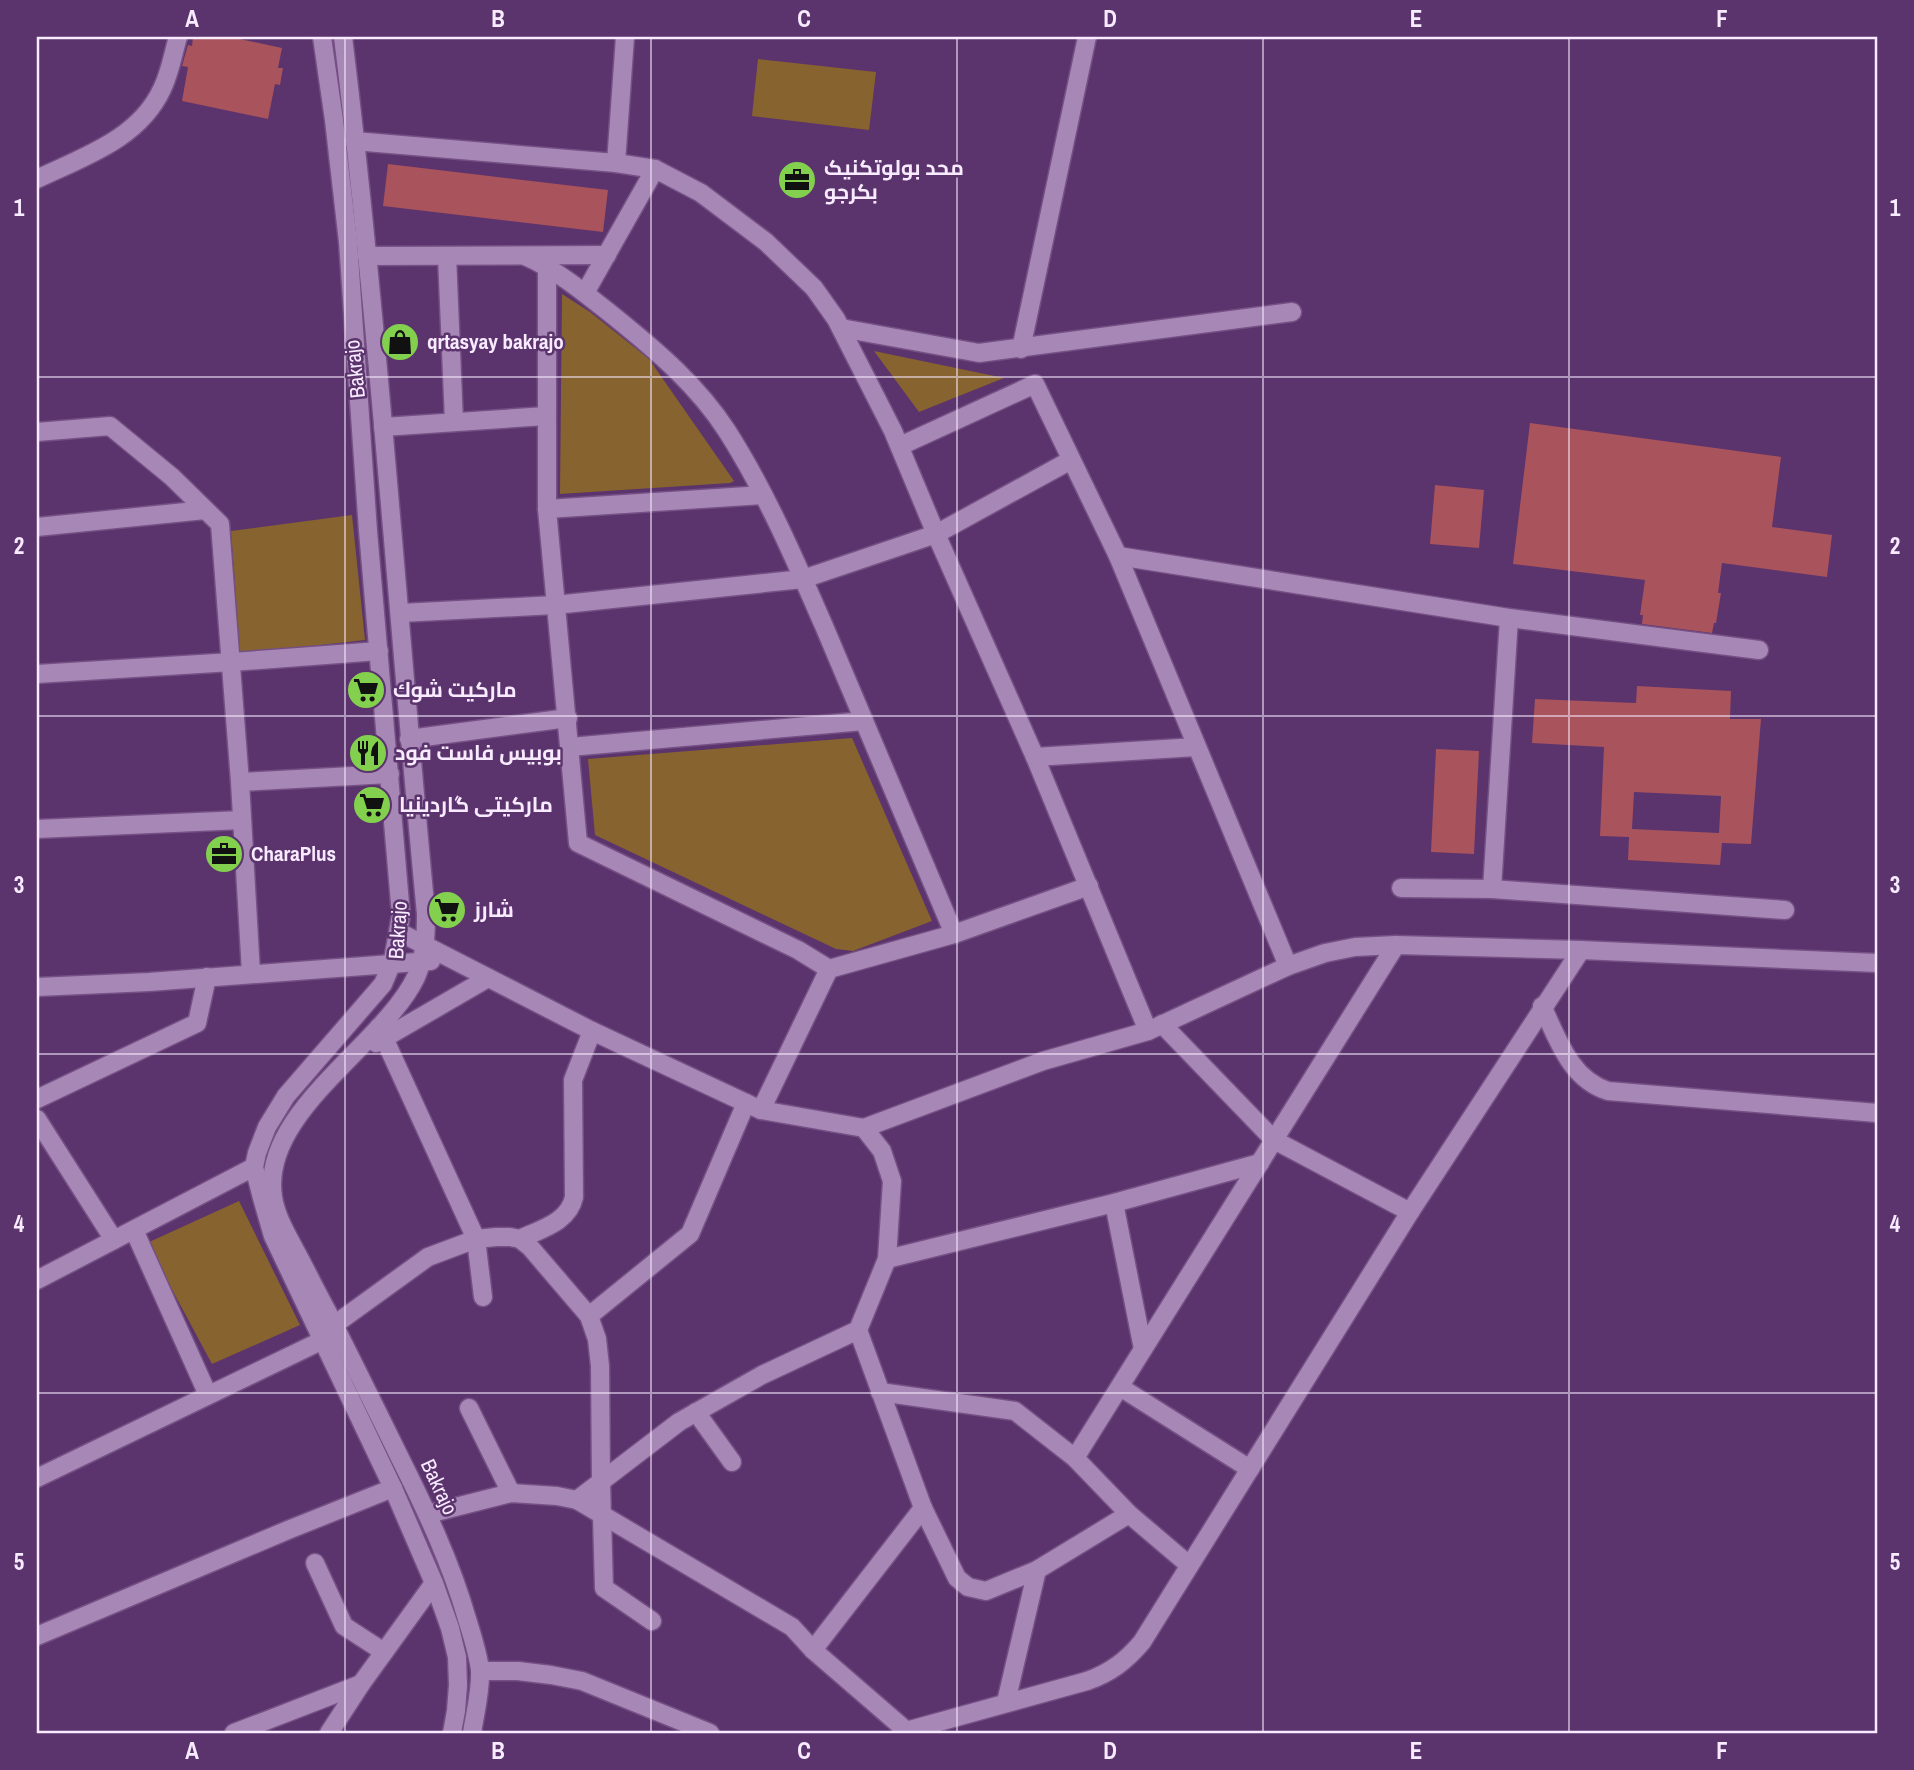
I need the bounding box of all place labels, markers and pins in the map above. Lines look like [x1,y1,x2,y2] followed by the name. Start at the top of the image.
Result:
[824,153,964,206] place label: محد بولوتکنیک بکرجو
[776,159,818,201] office icon: محد بولوتکنیک بکرجو
[379,321,421,363] shop icon: qrtasyay bakrajo
[427,327,564,356] place label: qrtasyay bakrajo
[345,669,387,711] supermarket icon: ماركيت شوك
[393,675,517,704] place label: ماركيت شوك
[347,732,389,774] restaurant icon: بوبيس فاست فود
[395,738,562,767] place label: بوبيس فاست فود
[351,784,393,826] supermarket icon: مارکیتی گاردینیا
[399,790,553,819] place label: مارکیتی گاردینیا
[203,833,245,875] office icon: CharaPlus
[251,839,336,868] place label: CharaPlus
[426,889,468,931] supermarket icon: شارز
[473,895,514,924] place label: شارز

